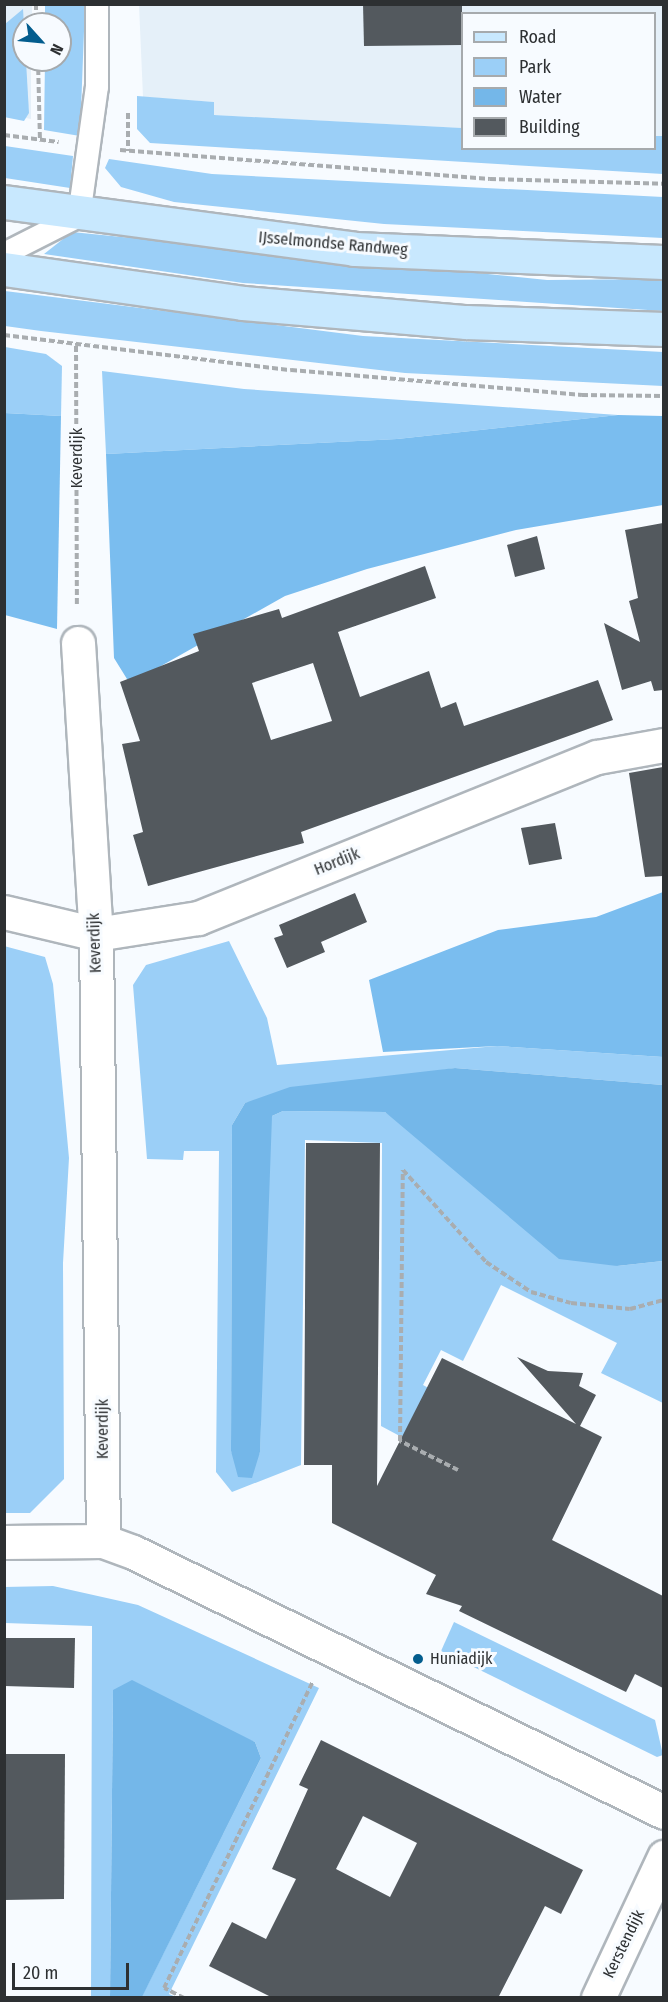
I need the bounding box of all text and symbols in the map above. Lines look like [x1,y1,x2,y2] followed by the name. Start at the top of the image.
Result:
[12,12,72,72] north arrow
[461,12,656,150] legend
[519,26,556,48] text: Road
[46,41,67,58] text: N
[519,56,551,78] text: Park
[519,86,562,108] text: Water
[519,116,580,138] text: Building
[258,228,408,260] street label: IJsselmondse Randweg
[67,428,87,488] street label: Keverdijk
[311,844,363,880] street label: Hordijk
[84,913,106,973] street label: Keverdijk
[93,1399,113,1459] street label: Keverdijk
[430,1649,492,1669] place label: Huniadijk
[411,1652,425,1666] marker: Huniadijk
[599,1907,649,1981] street label: Kerstendijk
[15,1951,132,1989] scale bar
[23,1962,58,1984] text: 20 m

